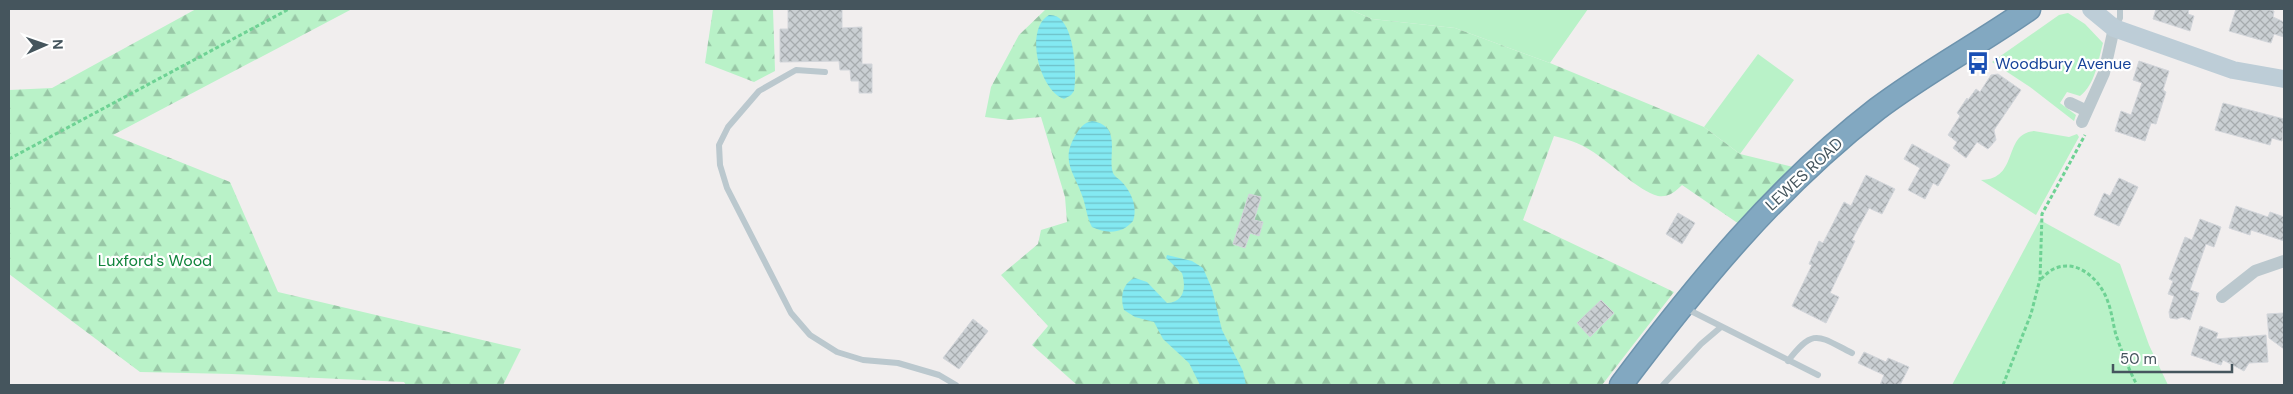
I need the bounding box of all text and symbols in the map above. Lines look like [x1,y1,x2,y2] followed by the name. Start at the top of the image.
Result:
[20,20,70,70] north arrow
[49,39,67,50] text: N
[1965,50,1991,76] bus stop icon: Woodbury Avenue
[1995,53,2131,74] place label: Woodbury Avenue
[1761,133,1847,215] street label: LEWES ROAD
[98,250,212,271] park label: Luxford's Wood
[2113,342,2232,374] scale bar
[2120,349,2157,369] text: 50 m

